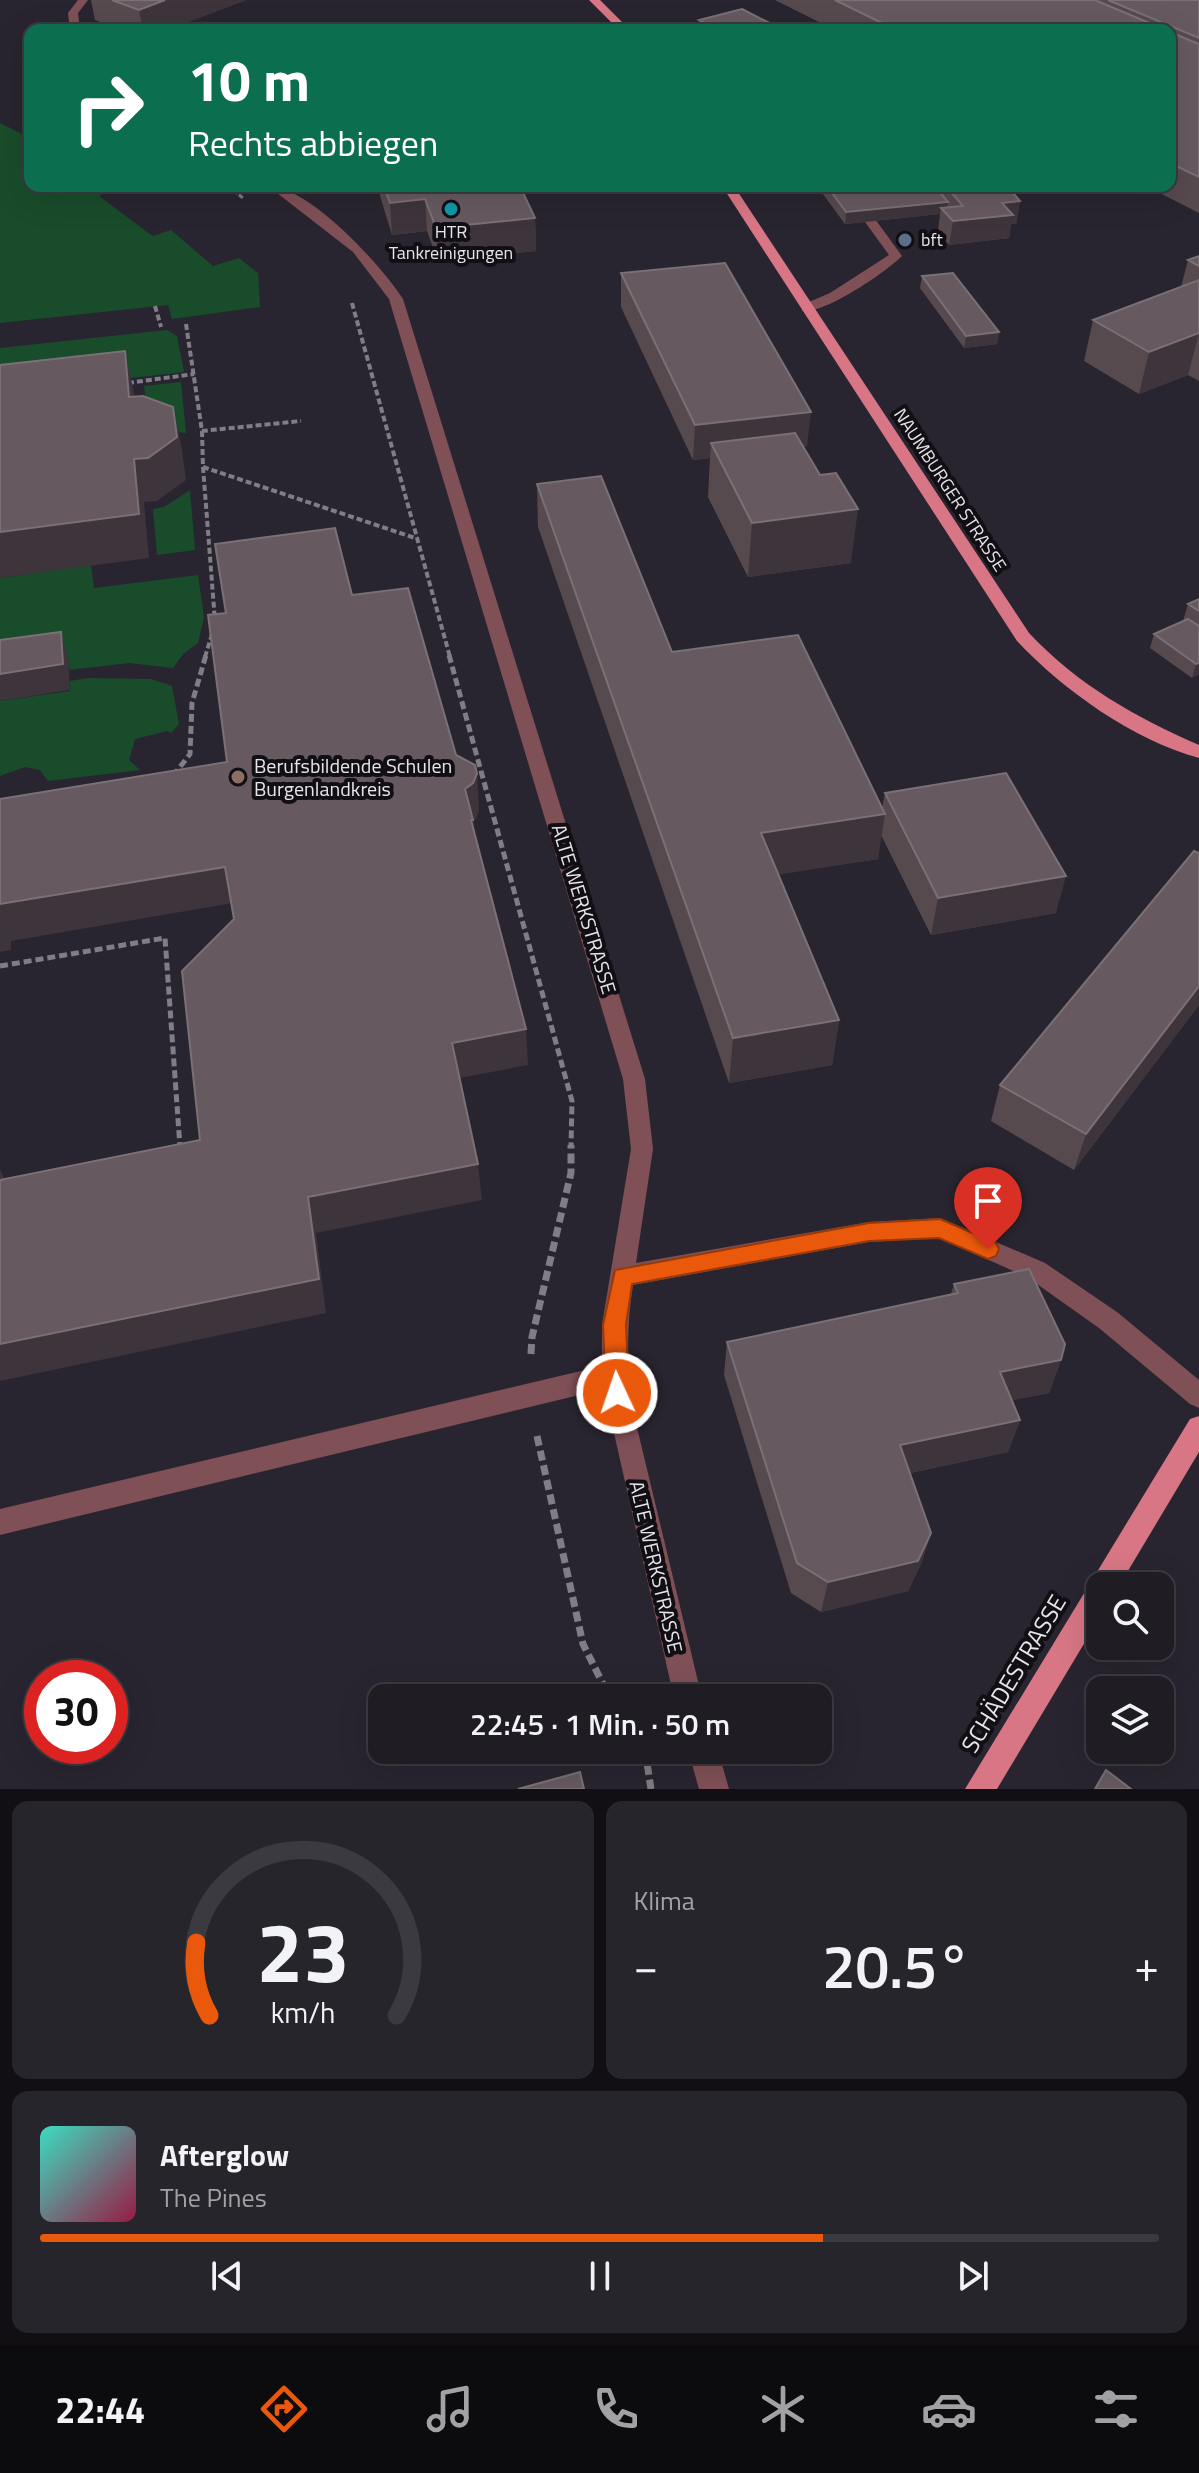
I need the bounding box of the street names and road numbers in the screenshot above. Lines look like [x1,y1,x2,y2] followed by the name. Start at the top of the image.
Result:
[887,403,1013,577] street label: NAUMBURGER STRASSE
[544,820,625,998] street label: ALTE WERKSTRASSE
[622,1478,691,1656] street label: ALTE WERKSTRASSE
[952,1588,1075,1759] street label: SCHÄDESTRASSE

